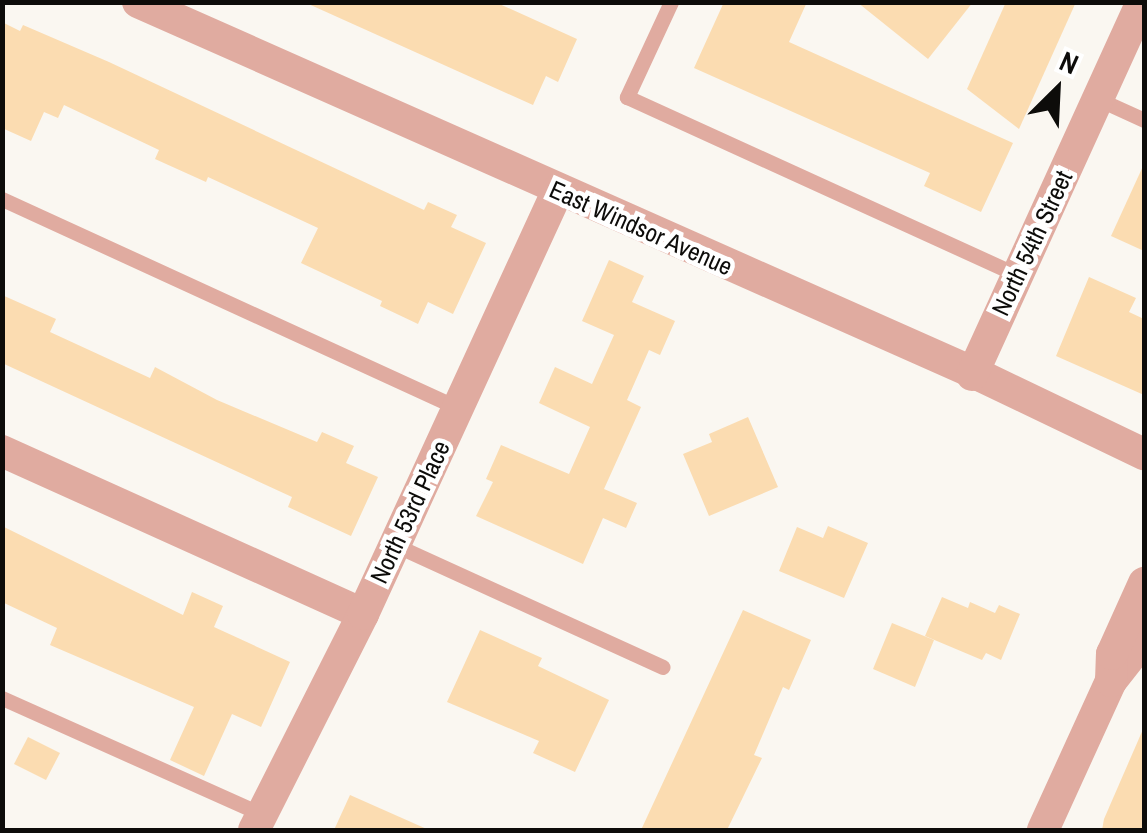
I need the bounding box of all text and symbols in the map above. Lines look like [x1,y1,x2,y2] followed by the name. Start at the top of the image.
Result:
[1007,40,1107,140] north arrow
[1054,42,1084,83] text: N
[985,166,1079,320] street label: North 54th Street
[544,174,738,282] street label: East Windsor Avenue
[364,436,456,588] street label: North 53rd Place

